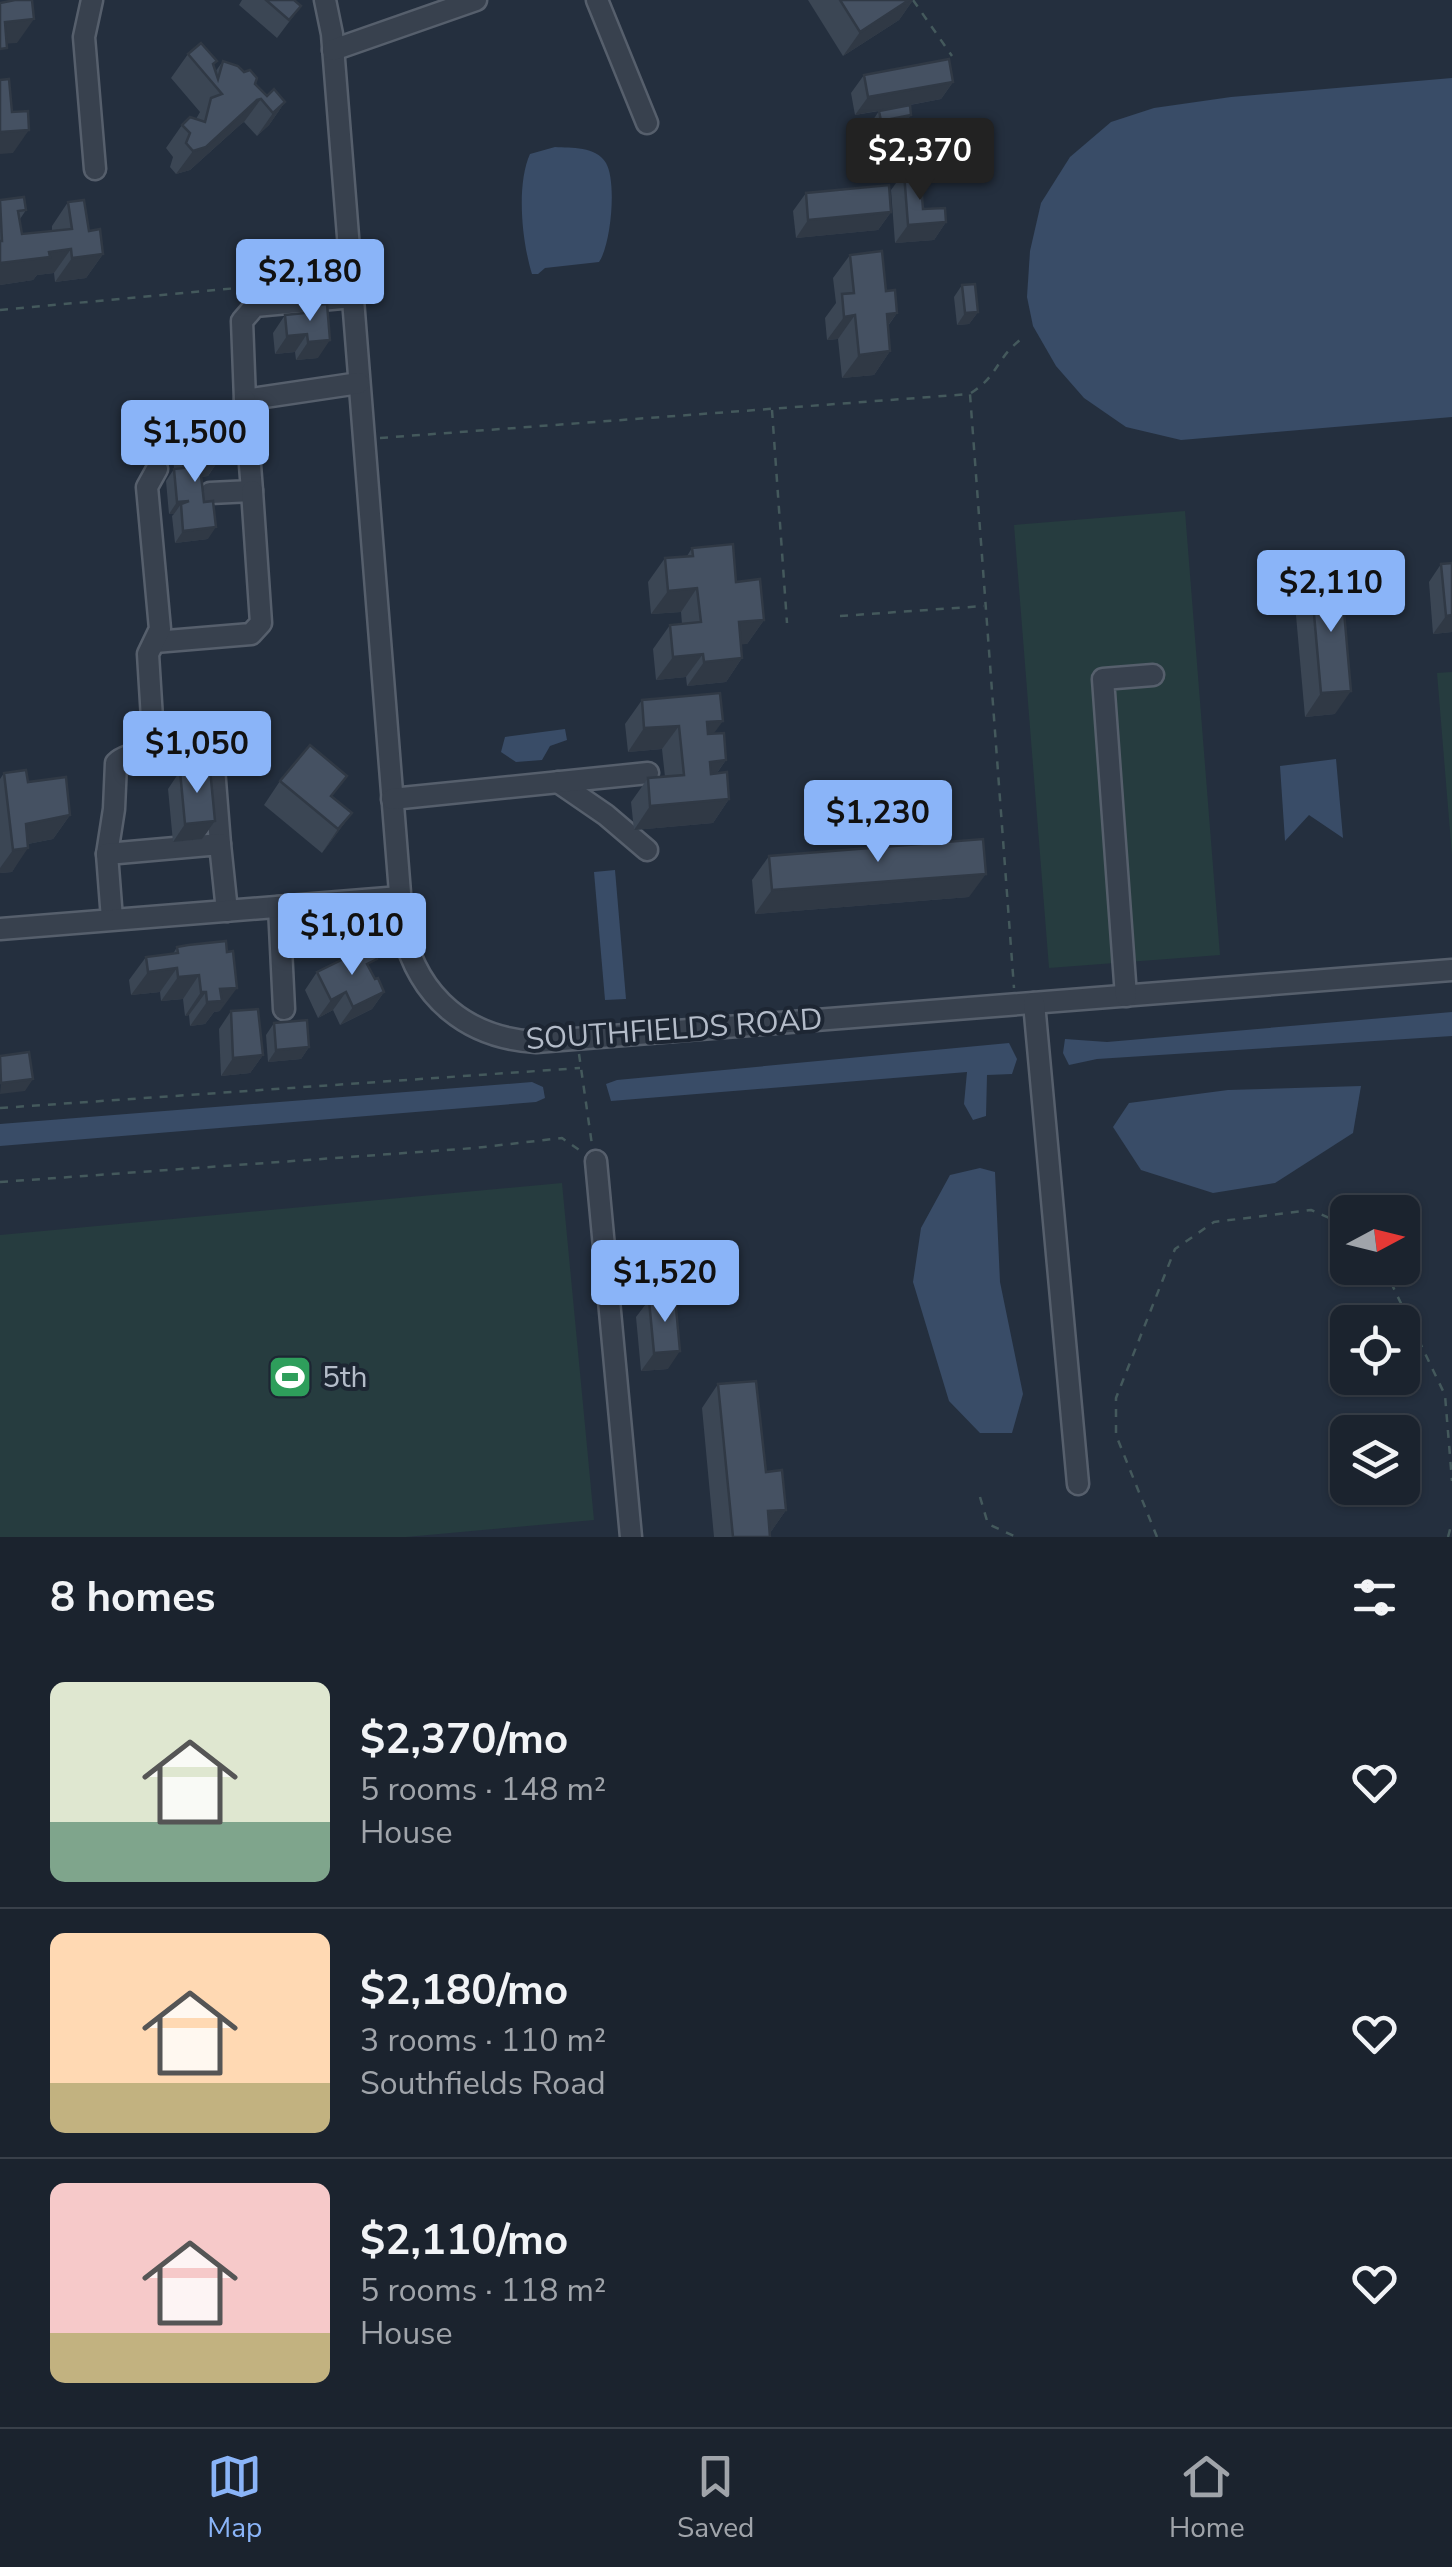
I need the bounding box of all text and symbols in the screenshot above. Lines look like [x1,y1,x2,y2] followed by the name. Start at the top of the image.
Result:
[839,118,1001,203] pin: $2,370
[868,129,972,172] text: $2,370
[229,239,391,324] pin: $2,180
[258,250,362,293] text: $2,180
[114,400,276,485] pin: $1,500
[143,411,247,454] text: $1,500
[1250,550,1412,635] pin: $2,110
[1279,561,1383,604] text: $2,110
[116,711,278,796] pin: $1,050
[145,722,249,765] text: $1,050
[797,780,959,865] pin: $1,230
[826,791,930,834] text: $1,230
[271,893,433,978] pin: $1,010
[300,904,404,947] text: $1,010
[524,999,824,1060] street label: SOUTHFIELDS ROAD
[1330,1195,1420,1285] north arrow
[1330,1195,1420,1505] map controls
[584,1240,746,1325] pin: $1,520
[613,1251,717,1294] text: $1,520
[1330,1305,1420,1395] button: locate
[267,1354,313,1400] sports icon: 5th
[322,1357,368,1398] place label: 5th
[1330,1415,1420,1505] button: layers
[50,1569,215,1626] text: 8 homes
[1347,1570,1402,1625] icon: filters
[360,1711,568,1768] text: $2,370/mo
[130,1722,250,1842] icon: home
[1347,1755,1402,1810] icon: heart
[360,1768,606,1811] text: 5 rooms · 148 m²
[360,1811,453,1854] text: House
[360,1962,568,2019] text: $2,180/mo
[130,1973,250,2093] icon: home
[1347,2006,1402,2061] icon: heart
[360,2019,606,2062] text: 3 rooms · 110 m²
[360,2062,606,2105] text: Southfields Road
[360,2212,568,2269] text: $2,110/mo
[130,2223,250,2343] icon: home
[1347,2256,1402,2311] icon: heart
[360,2269,606,2312] text: 5 rooms · 118 m²
[360,2312,453,2355] text: House
[207,2449,262,2547] tab: Map
[677,2449,754,2547] tab: Saved
[1169,2449,1245,2547] tab: Home

